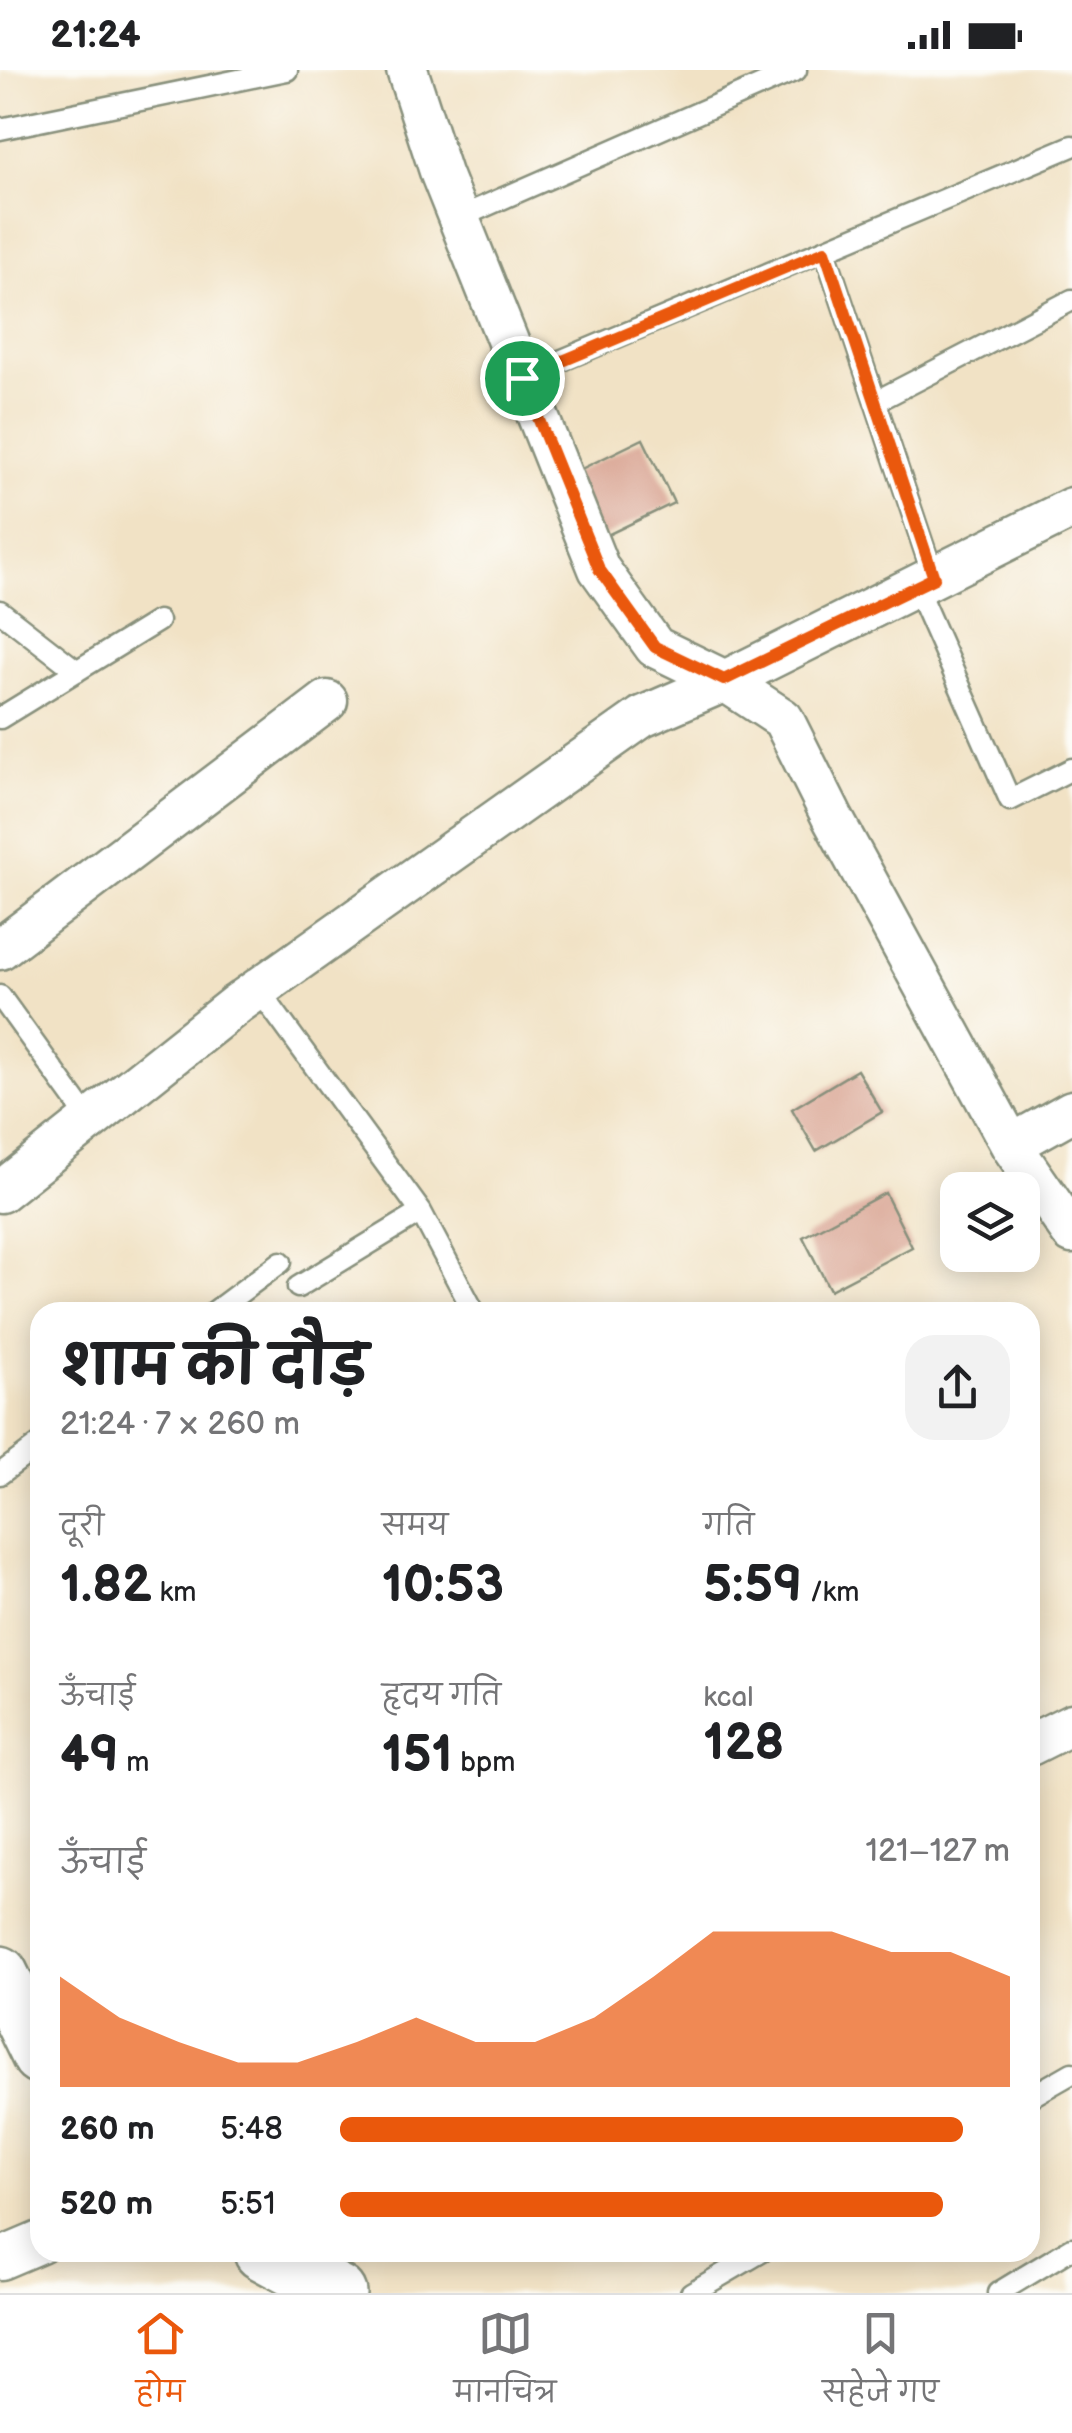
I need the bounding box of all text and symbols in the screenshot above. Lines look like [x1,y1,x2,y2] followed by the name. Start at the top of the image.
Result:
[50,13,141,58] text: 21:24
[480,336,565,421] pin
[495,351,550,406] icon: arrive
[940,1172,1040,1272] map controls
[940,1172,1040,1272] button: layers
[60,1334,368,1401] text: शाम की दौड़
[905,1335,1010,1440] button: share
[60,1405,300,1444] text: 21:24 · 7 × 260 m
[60,1510,104,1543] text: दूरी
[382,1510,448,1543] text: समय
[703,1510,754,1543] text: गति
[60,1556,152,1616] text: 1.82
[382,1556,504,1616] text: 10:53
[703,1556,802,1616] text: 5:59
[152,1576,197,1609] text: km
[802,1576,859,1609] text: /km
[60,1680,135,1713] text: ऊँचाई
[382,1680,501,1713] text: हृदय गति
[703,1681,754,1714] text: kcal
[703,1714,784,1774] text: 128
[60,1726,119,1786] text: 49
[382,1726,453,1786] text: 151
[119,1746,149,1779] text: m
[453,1746,515,1779] text: bpm
[866,1832,1010,1871] text: 121–127 m
[60,1844,146,1883] text: ऊँचाई
[60,2110,154,2149] text: 260 m
[220,2110,283,2149] text: 5:48
[60,2185,153,2224] text: 520 m
[220,2185,276,2224] text: 5:51
[133,2306,188,2423] tab: होम
[454,2306,557,2423] tab: मानचित्र
[822,2306,939,2423] tab: सहेजे गए

